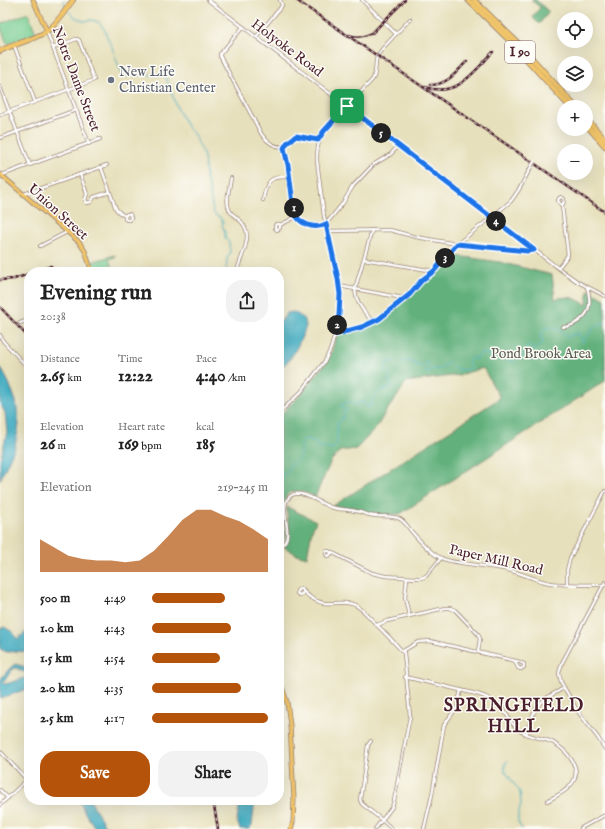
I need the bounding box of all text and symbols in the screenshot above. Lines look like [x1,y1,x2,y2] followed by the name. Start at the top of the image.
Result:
[557,12,593,180] map controls
[557,12,593,48] button: locate
[247,15,327,81] street label: Holyoke Road
[48,24,104,134] street label: Notre Dame Street
[505,41,535,63] road number: I 90
[557,56,593,92] button: layers
[119,63,216,97] place label: New Life Christian Center
[106,75,116,85] marker: New Life Christian Center
[330,89,364,123] pin
[336,95,358,117] icon: arrive
[557,100,593,136] button: +
[371,123,391,143] pin: 5
[379,126,383,140] text: 5
[557,144,593,180] button: −
[24,180,92,244] street label: Union Street
[284,198,304,218] pin: 1
[292,201,296,215] text: 1
[486,211,506,231] pin: 4
[493,214,499,228] text: 4
[435,248,455,268] pin: 3
[443,251,447,265] text: 3
[40,279,152,307] text: Evening run
[226,280,268,322] button: share
[40,308,66,325] text: 20:38
[327,315,347,335] pin: 2
[334,318,340,332] text: 2
[491,345,592,363] park label: Pond Brook Area
[40,352,80,366] text: Distance
[118,352,142,366] text: Time
[196,352,217,366] text: Pace
[40,366,65,387] text: 2.65
[118,366,153,387] text: 12:22
[196,366,226,387] text: 4:40
[65,371,82,385] text: km
[226,371,246,385] text: /km
[40,420,84,434] text: Elevation
[118,420,165,434] text: Heart rate
[196,420,214,434] text: kcal
[40,434,55,455] text: 26
[118,434,139,455] text: 169
[196,434,215,455] text: 185
[55,439,66,453] text: m
[139,439,162,453] text: bpm
[40,479,92,496] text: Elevation
[217,479,268,496] text: 219–245 m
[447,540,545,580] street label: Paper Mill Road
[40,590,70,607] text: 500 m
[104,590,126,607] text: 4:49
[40,620,74,637] text: 1.0 km
[104,620,125,637] text: 4:43
[40,650,72,667] text: 1.5 km
[104,650,125,667] text: 4:54
[40,680,75,697] text: 2.0 km
[104,680,123,697] text: 4:35
[444,695,584,739] district label: SPRINGFIELD HILL
[40,710,73,727] text: 2.5 km
[104,710,125,727] text: 4:17
[40,751,150,797] button: Save
[158,751,268,797] button: Share

